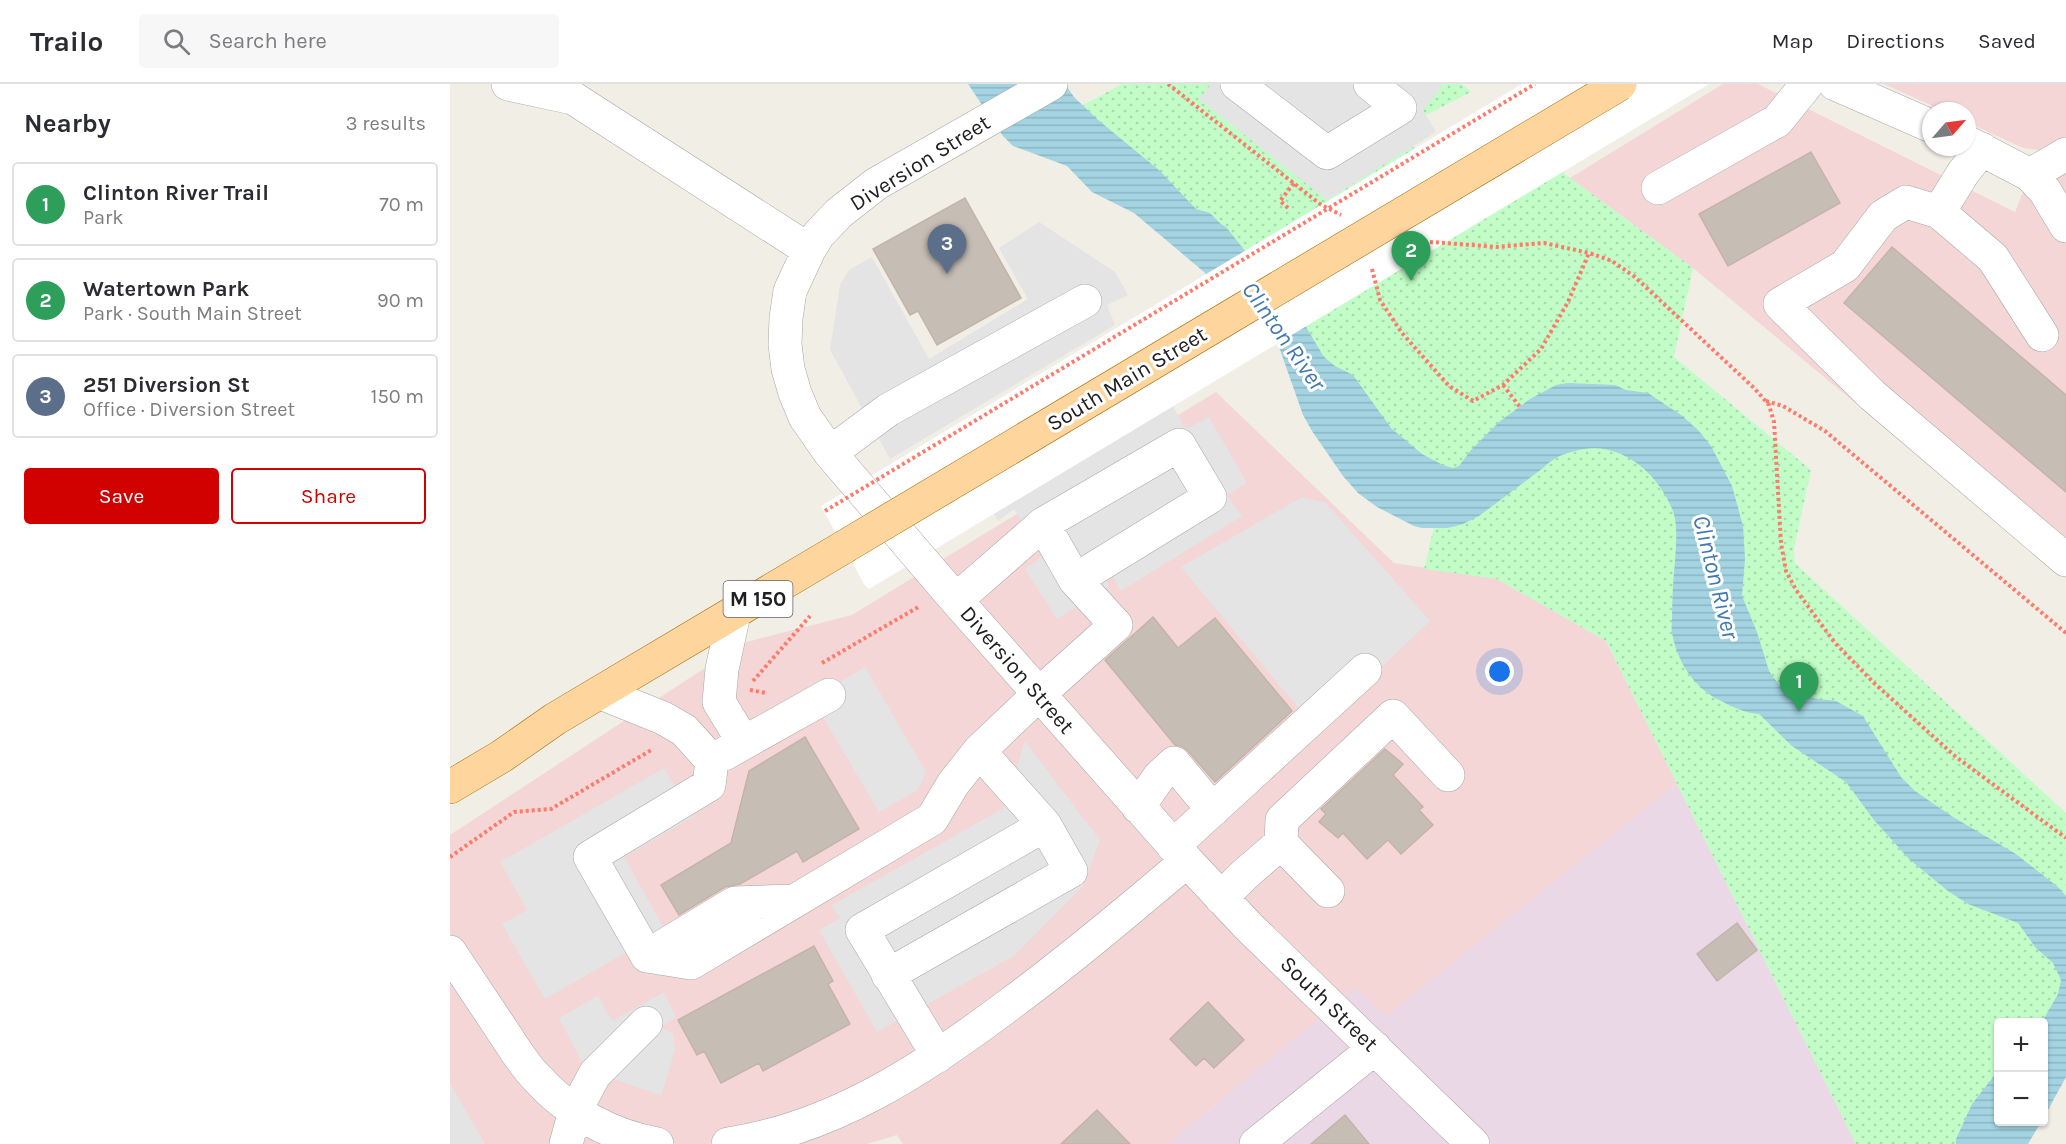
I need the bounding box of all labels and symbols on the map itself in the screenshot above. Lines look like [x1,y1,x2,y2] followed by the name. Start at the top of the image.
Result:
[1922,102,1976,156] north arrow
[845,109,995,217] street label: Diversion Street
[928,224,966,274] pin: 3
[1392,232,1430,281] pin: 2
[1236,276,1332,397] water label: Clinton River
[1042,321,1212,437] street label: South Main Street
[1687,512,1745,643] water label: Clinton River
[724,581,792,617] road number: M 150
[955,601,1079,739] street label: Diversion Street
[1485,657,1514,686] your location
[1780,662,1818,712] pin: 1
[1275,951,1383,1057] street label: South Street

